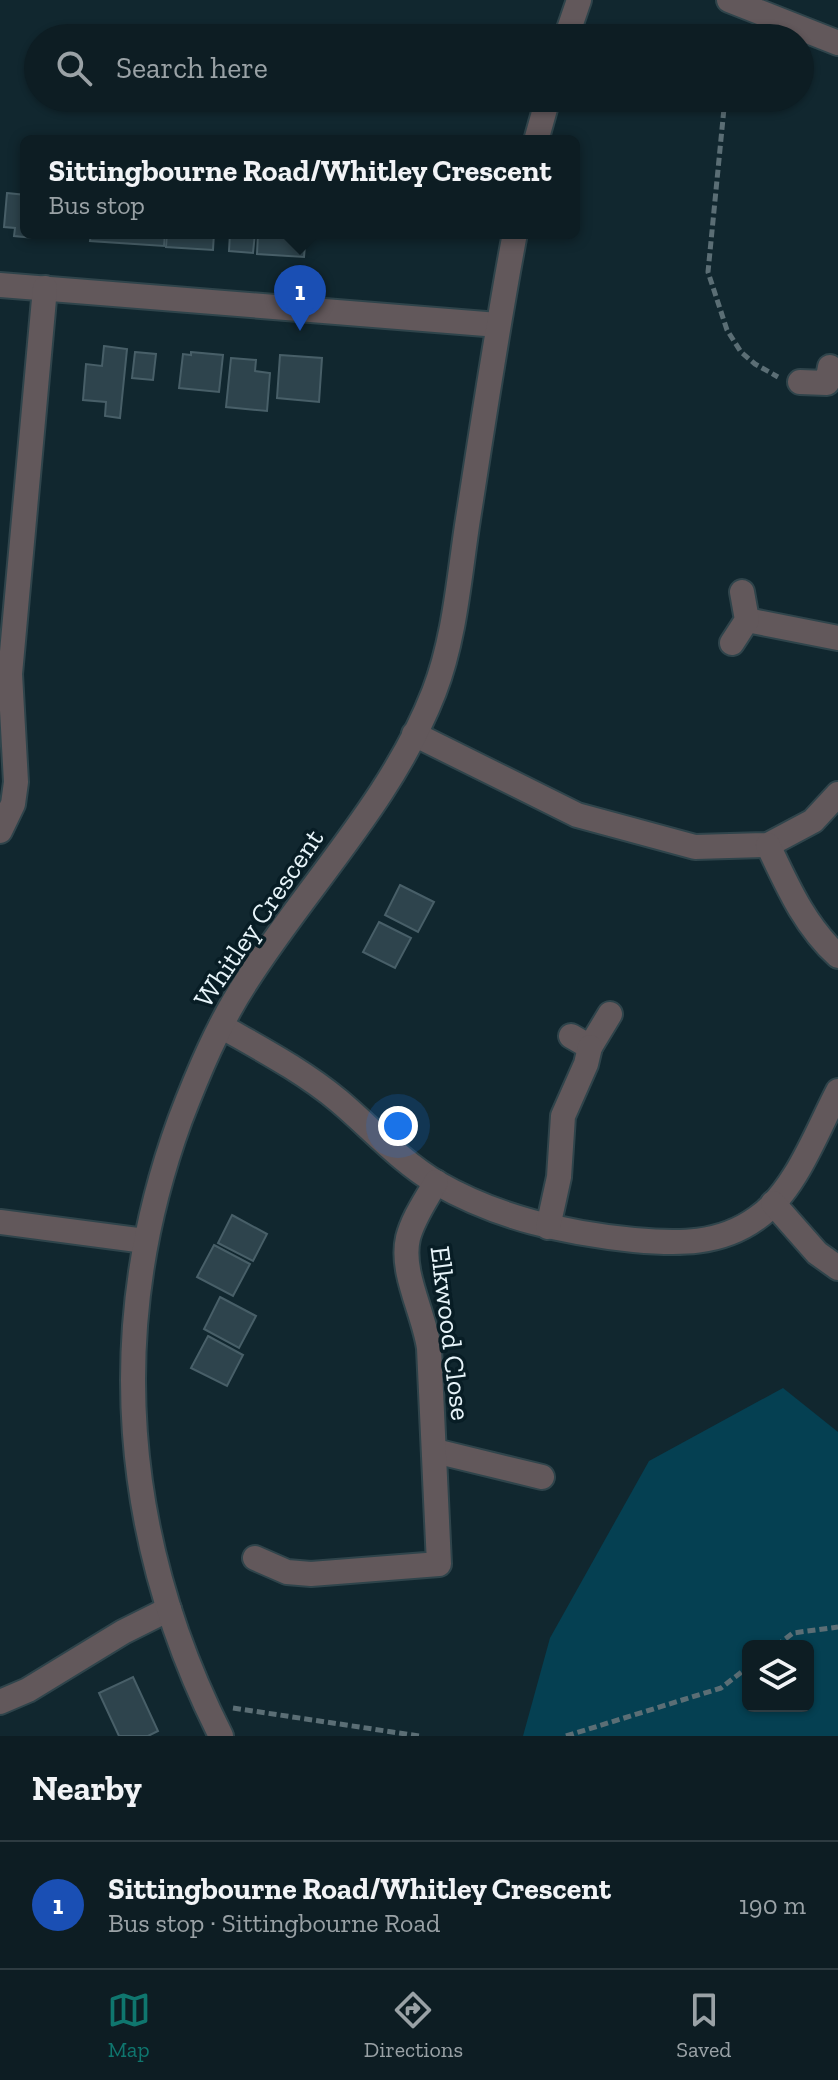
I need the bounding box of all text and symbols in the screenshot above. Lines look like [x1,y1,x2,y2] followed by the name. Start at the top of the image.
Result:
[24,24,814,112] search box
[52,46,96,90] icon: search
[116,50,268,86] text: Search here
[20,135,580,239] popup
[49,153,551,189] text: Sittingbourne Road/Whitley Crescent
[49,189,145,221] text: Bus stop
[274,265,326,331] pin: 1
[187,822,331,1014] street label: Whitley Crescent
[378,1106,418,1146] your location
[423,1244,478,1422] street label: Elkwood Close
[742,1640,814,1712] map controls
[742,1640,814,1712] button: layers
[32,1768,142,1809] text: Nearby
[108,1871,611,1907] text: Sittingbourne Road/Whitley Crescent
[53,1889,63,1921] text: 1
[739,1889,806,1921] text: 190 m
[108,1907,440,1939] text: Bus stop · Sittingbourne Road
[107,1988,151,2063] tab: Map
[364,1988,463,2063] tab: Directions
[676,1988,731,2063] tab: Saved

